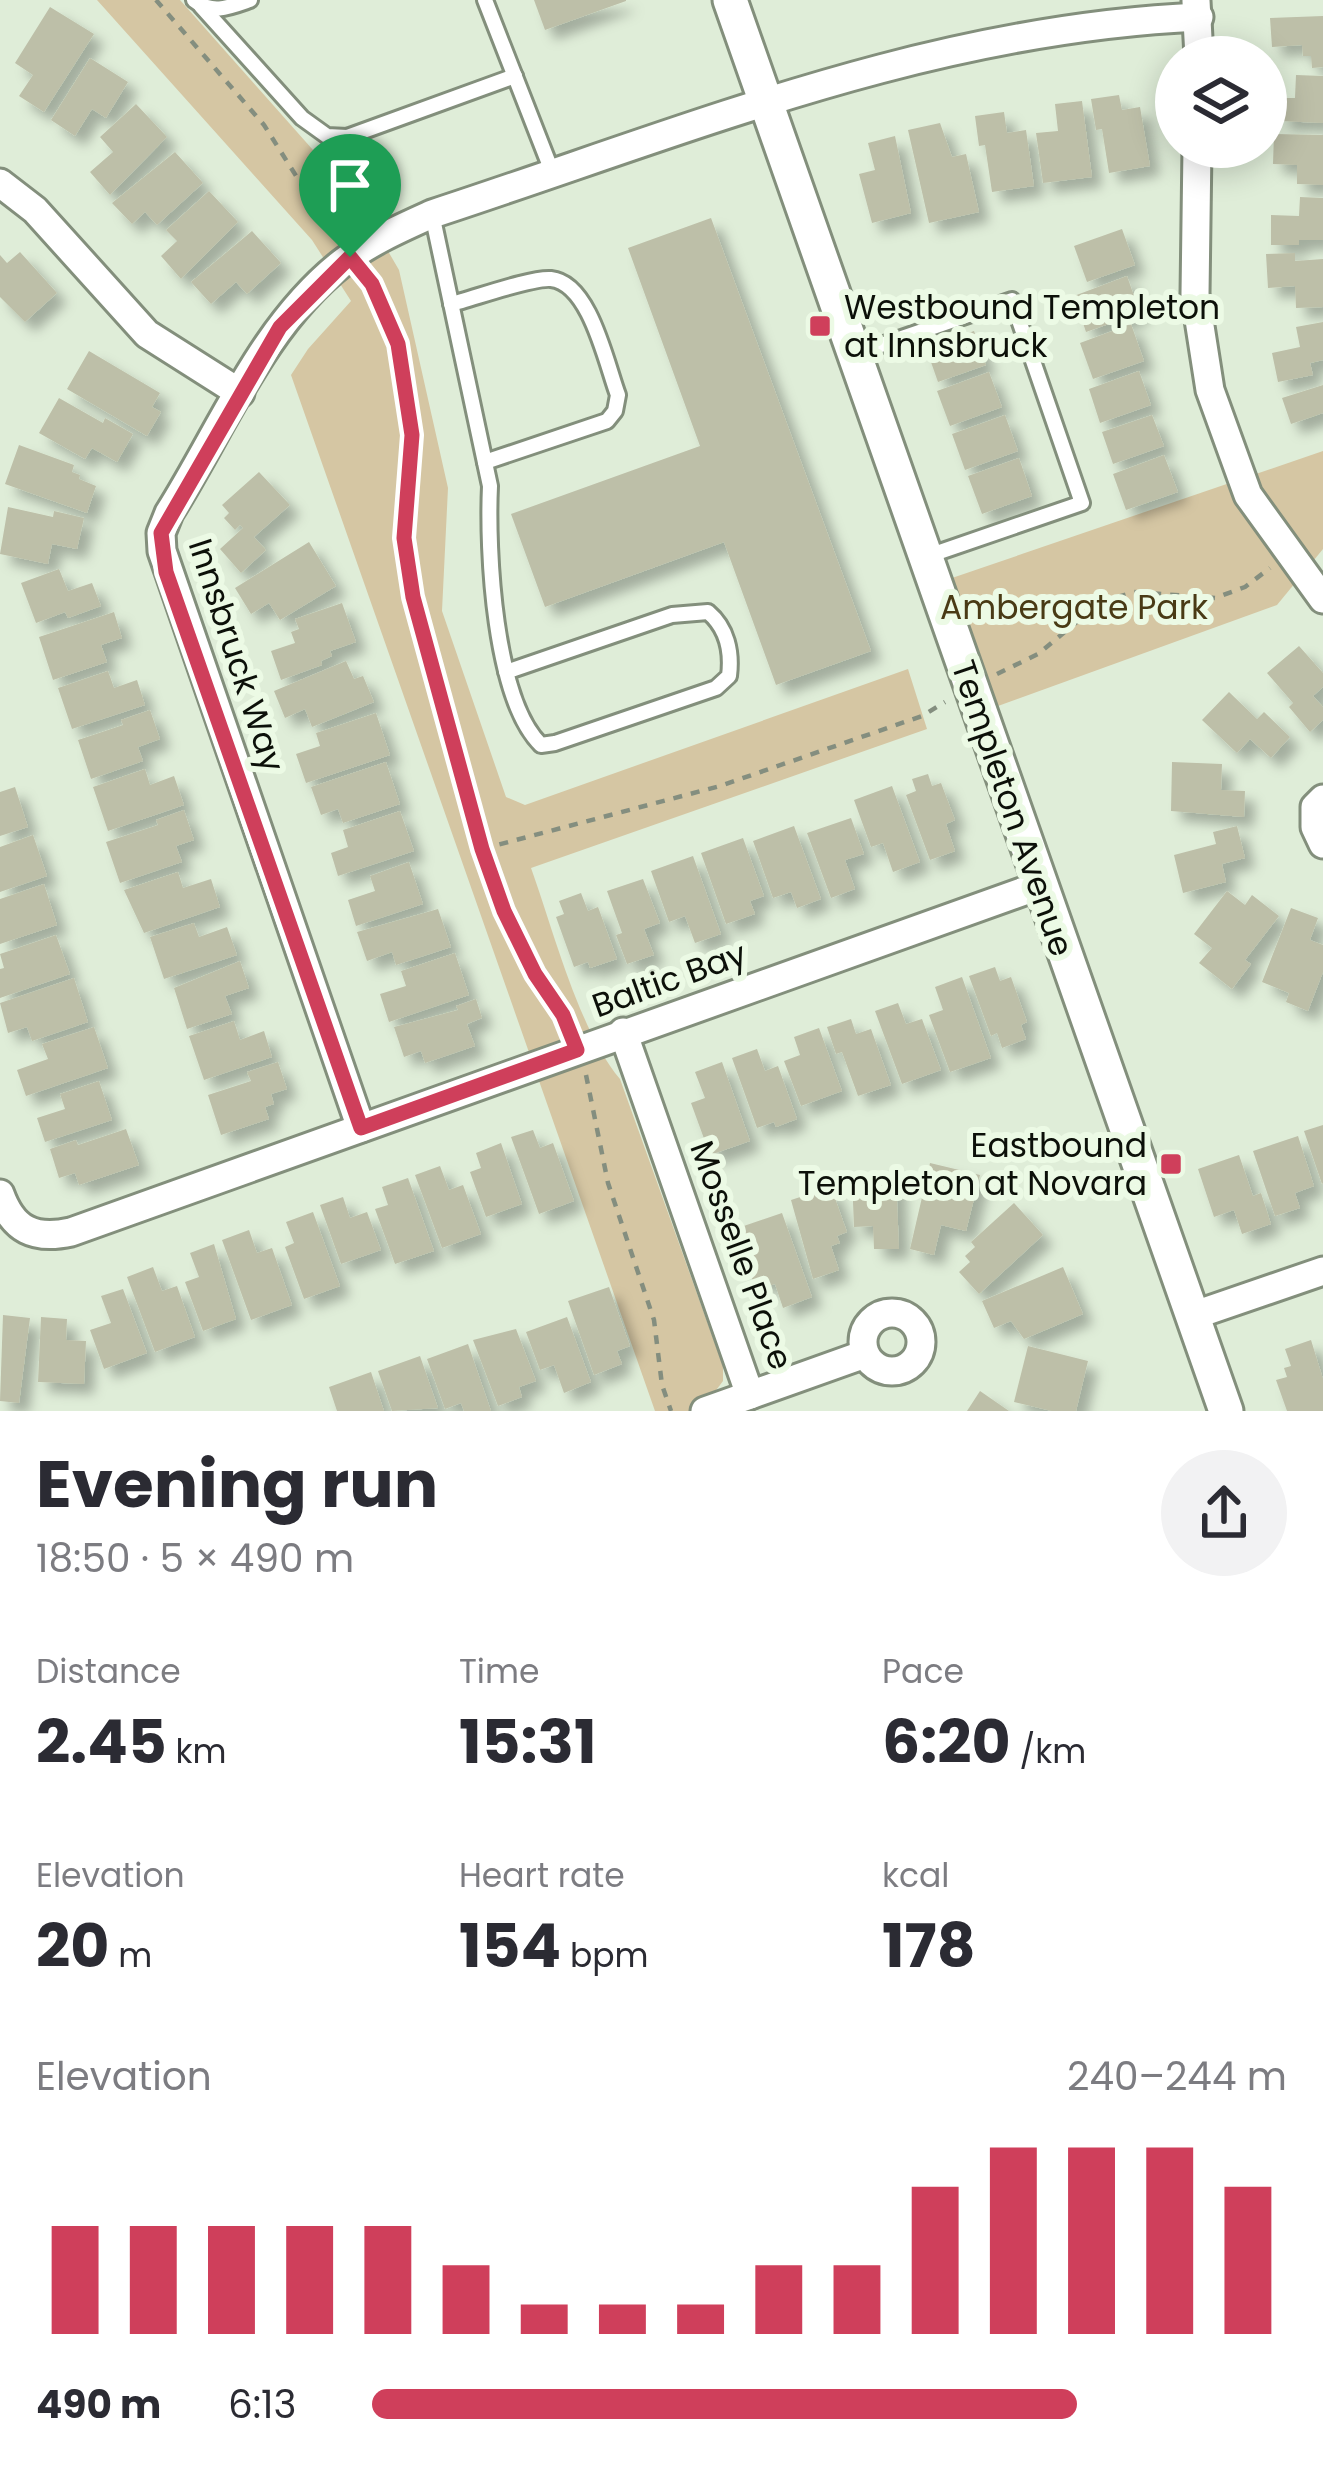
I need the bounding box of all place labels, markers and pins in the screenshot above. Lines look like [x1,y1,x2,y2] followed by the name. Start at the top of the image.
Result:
[299,134,401,257] pin
[844,284,1220,369] place label: Westbound Templeton at Innsbruck
[807,313,833,339] marker: Westbound Templeton at Innsbruck
[798,1122,1147,1207] place label: Eastbound Templeton at Novara
[1158,1151,1184,1177] marker: Eastbound Templeton at Novara

